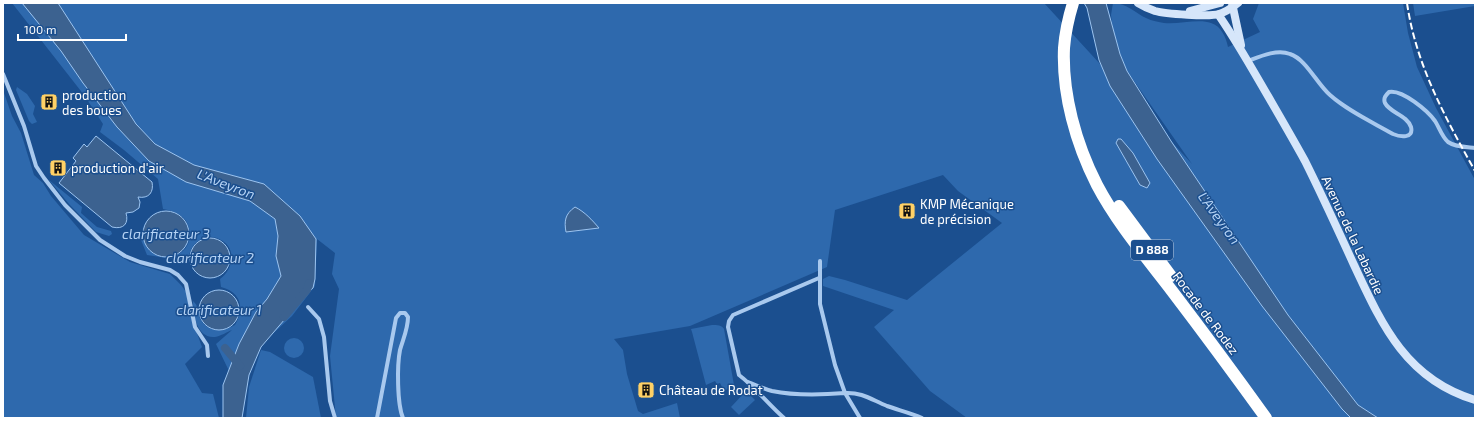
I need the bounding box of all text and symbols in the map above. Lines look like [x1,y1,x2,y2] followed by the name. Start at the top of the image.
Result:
[18,16,126,42] scale bar
[24,22,56,36] text: 100 m
[62,87,126,118] place label: production des boues
[39,92,59,112] building icon: production des boues
[48,158,68,178] building icon: production d'air
[71,160,164,176] place label: production d'air
[195,165,258,202] water label: L'Aveyron
[1319,173,1387,297] street label: Avenue de la Labardie
[1195,188,1244,247] water label: L'Aveyron
[920,196,1014,227] place label: KMP Mécanique de précision
[897,201,917,221] building icon: KMP Mécanique de précision
[122,225,210,242] water label: clarificateur 3
[1131,240,1173,260] road number: D 888
[166,249,254,266] water label: clarificateur 2
[1170,268,1242,358] street label: Rocade de Rodez
[176,301,262,318] water label: clarificateur 1
[636,380,656,400] building icon: Château de Rodat
[659,382,763,398] place label: Château de Rodat

